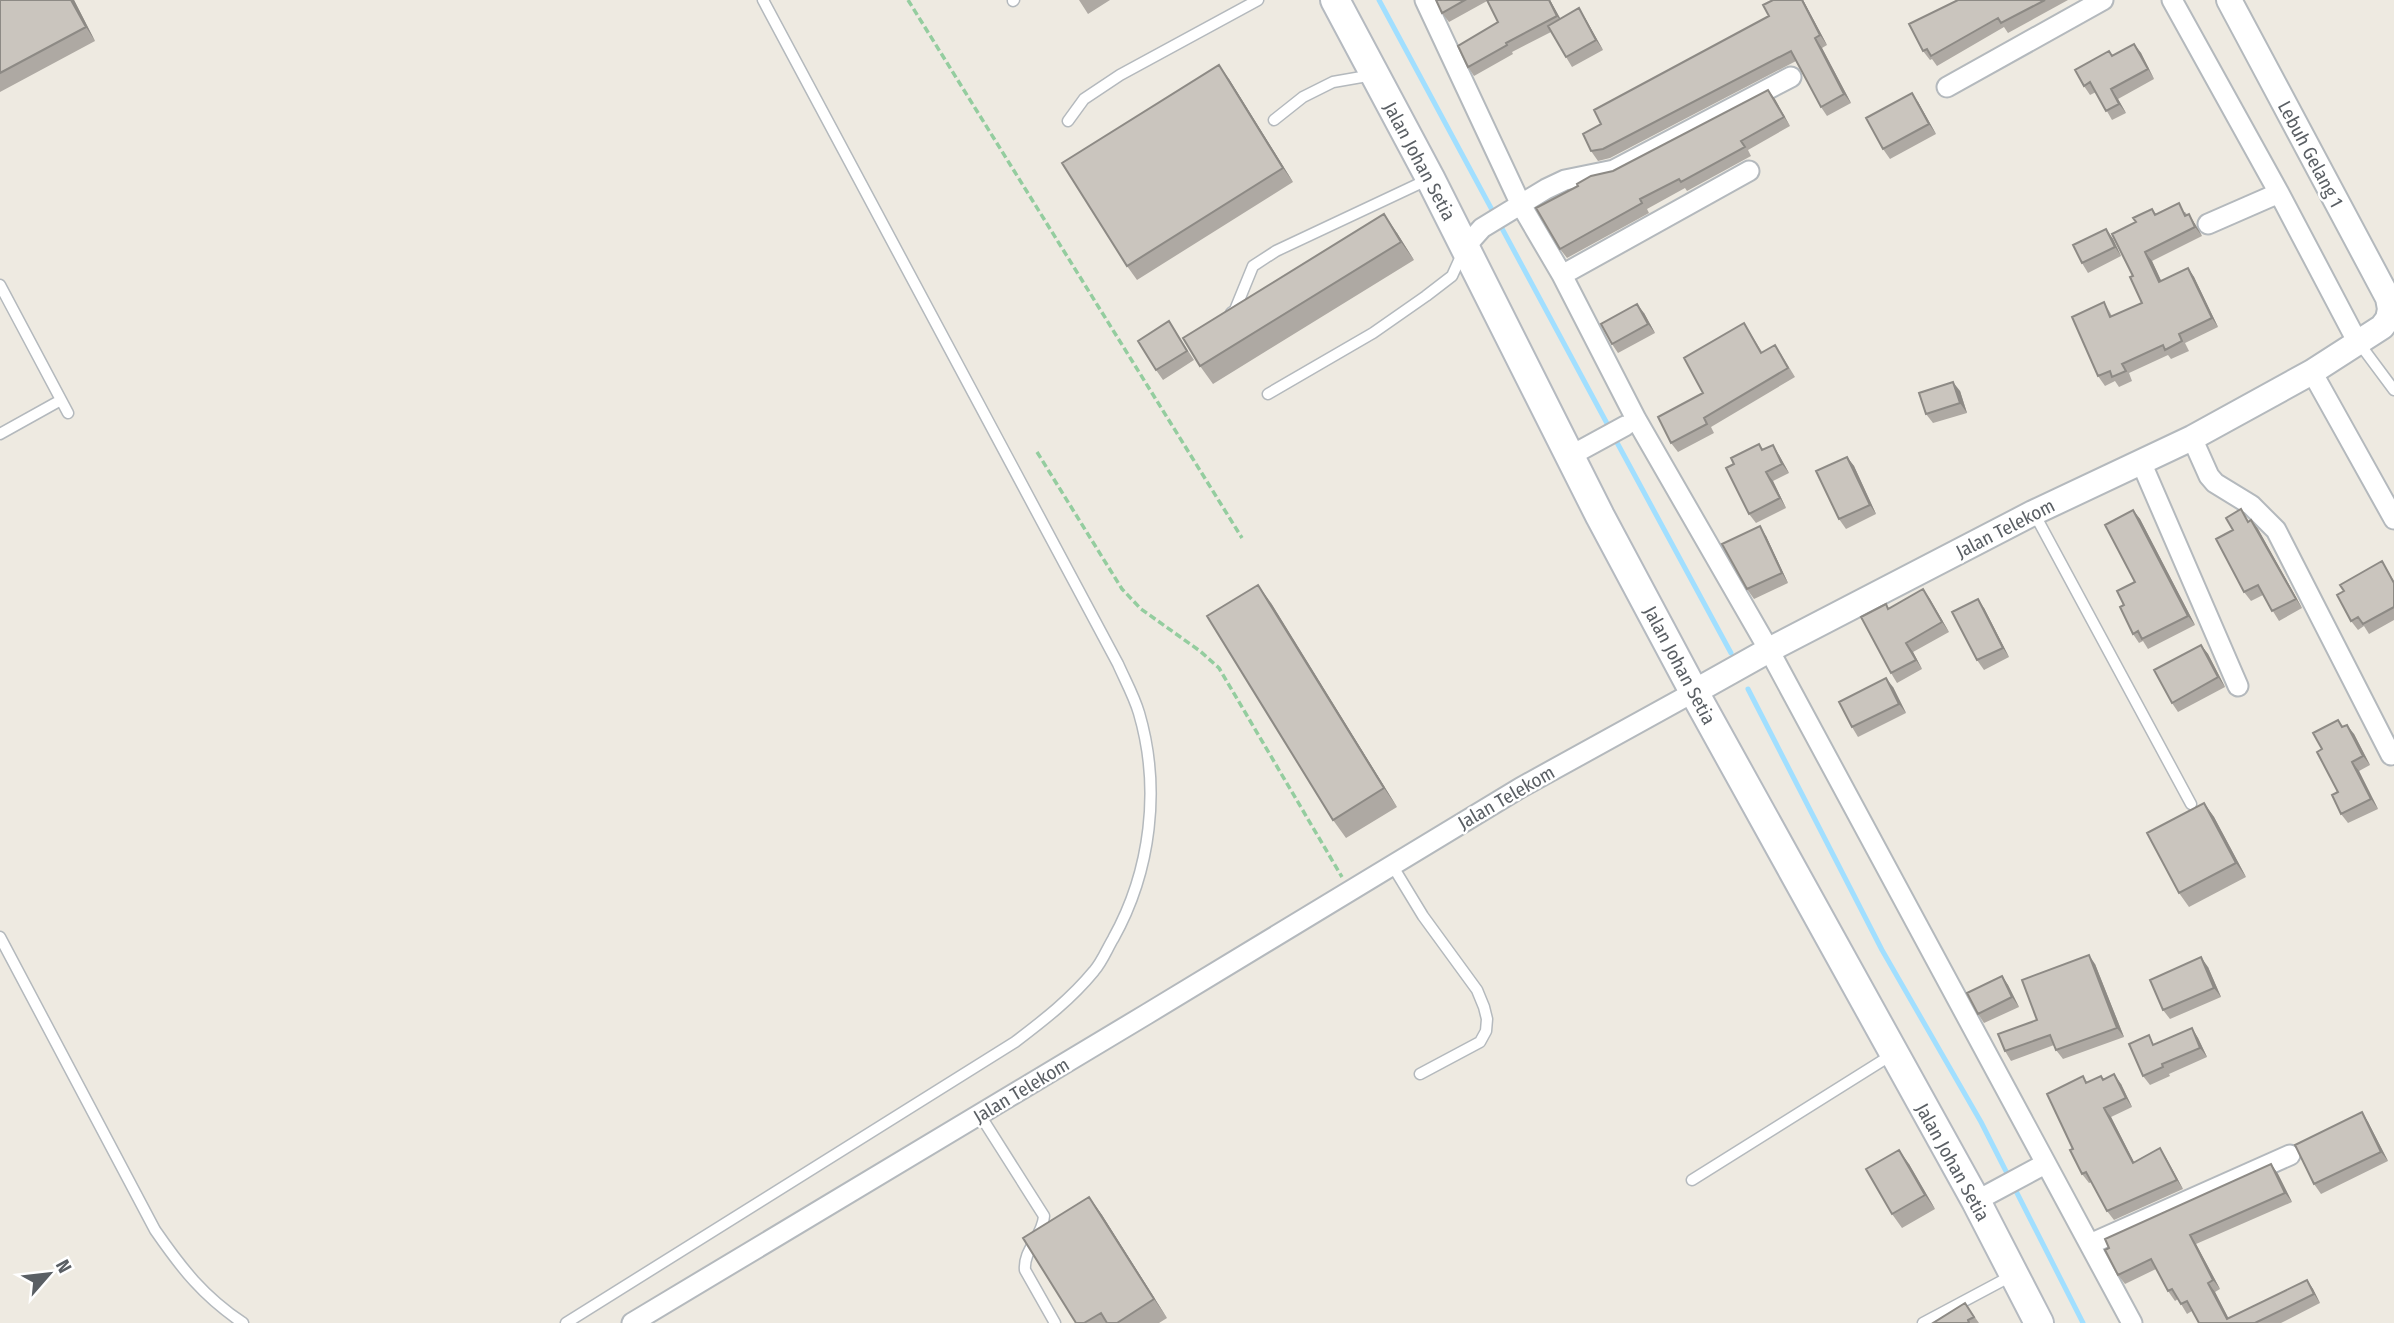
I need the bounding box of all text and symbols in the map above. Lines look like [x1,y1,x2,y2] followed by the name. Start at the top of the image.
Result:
[2273,97,2348,211] street label: Lebuh Gelang 1
[1379,98,1460,225] street label: Jalan Johan Setia
[1952,494,2058,563] street label: Jalan Telekom
[1639,602,1720,729] street label: Jalan Johan Setia
[1454,761,1559,834] street label: Jalan Telekom
[969,1053,1073,1128] street label: Jalan Telekom
[1911,1099,1994,1225] street label: Jalan Johan Setia
[14,1239,84,1309] north arrow
[51,1256,76,1277] text: N

